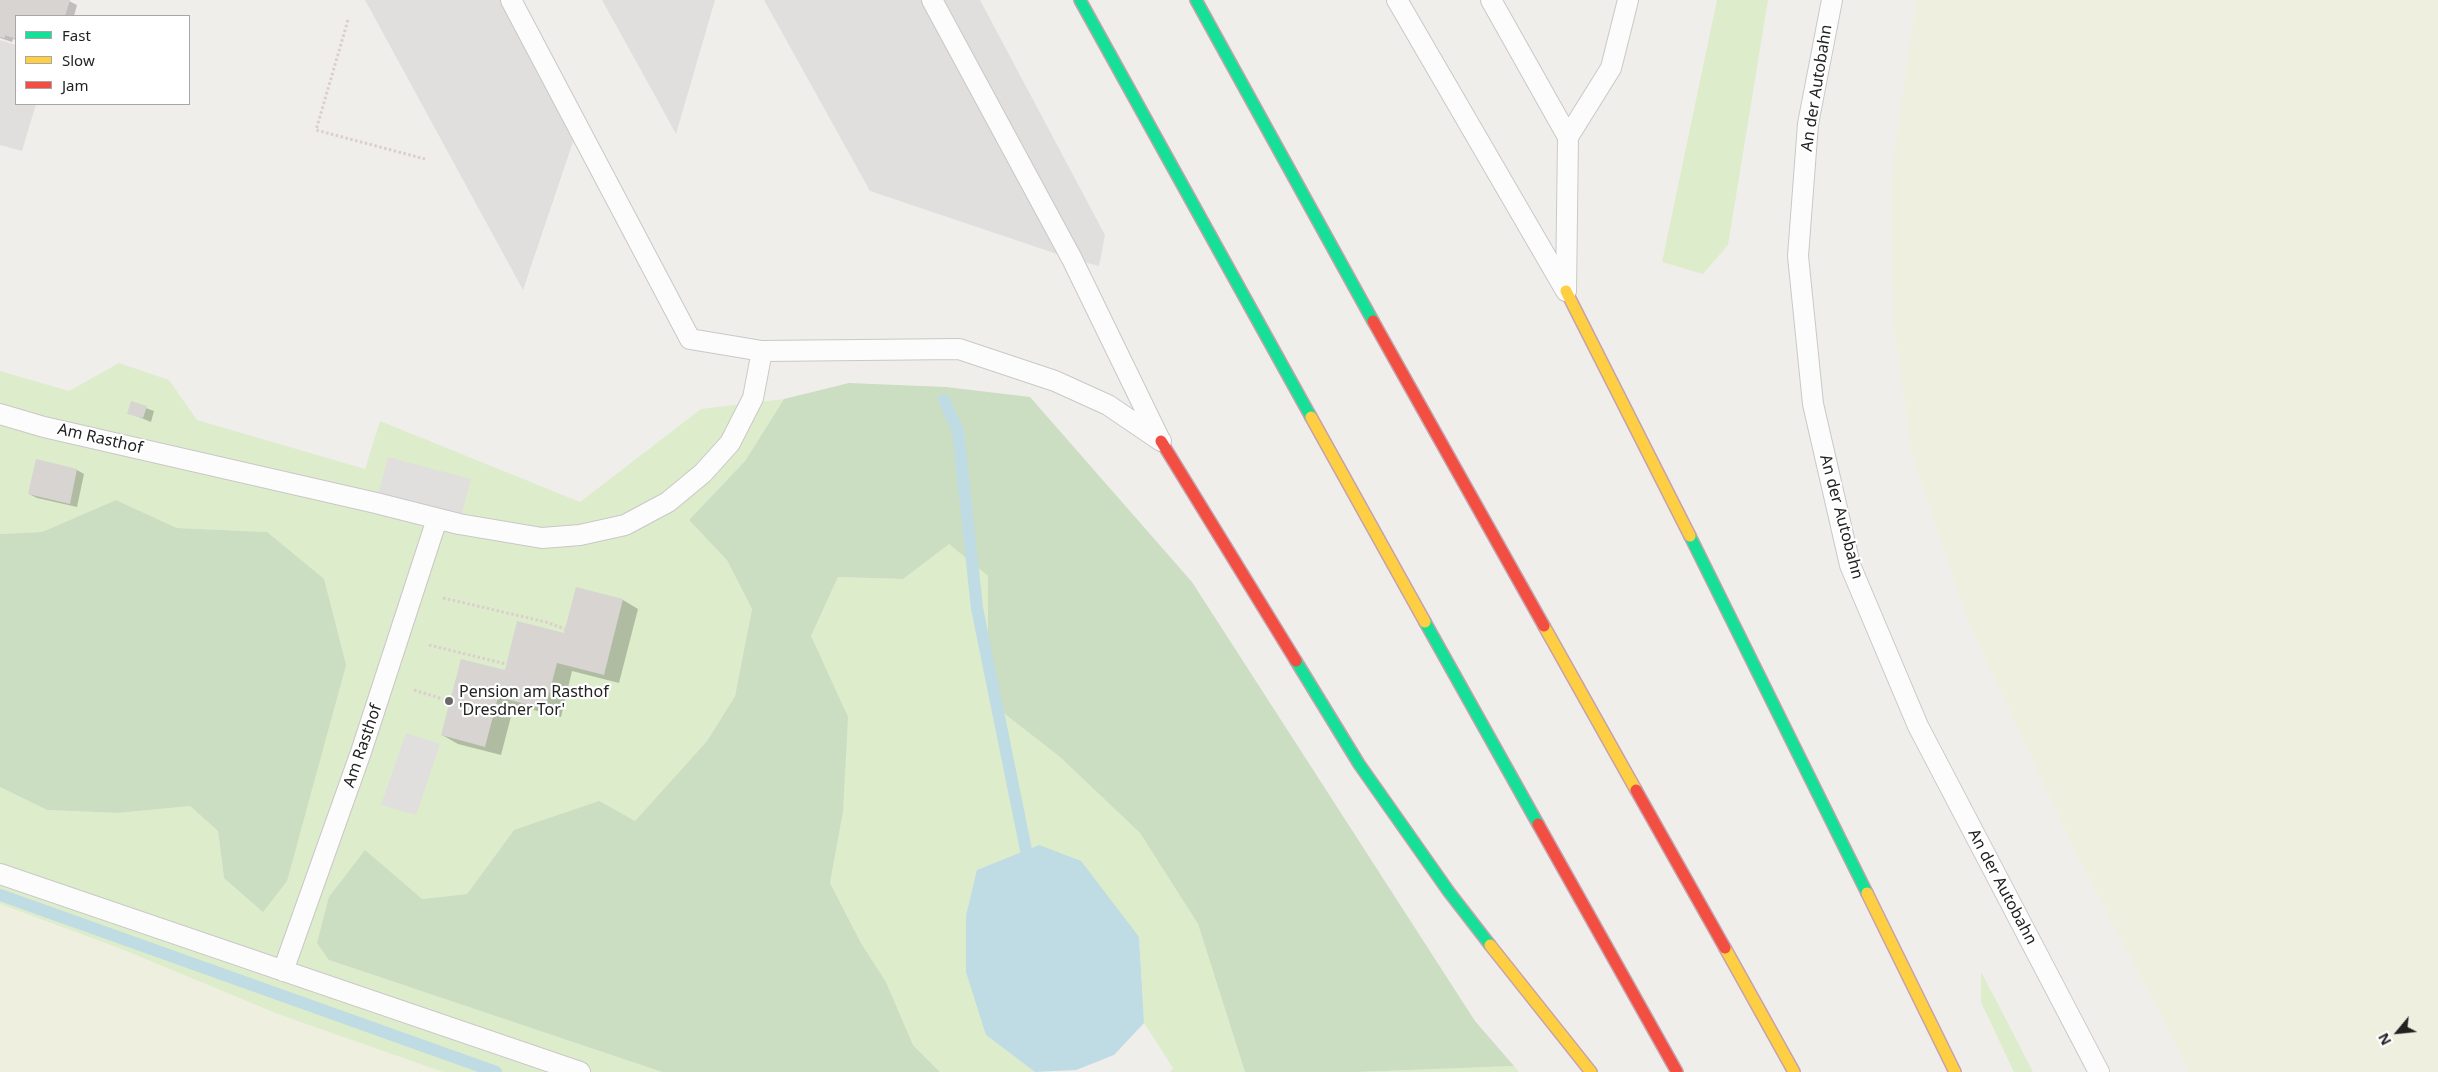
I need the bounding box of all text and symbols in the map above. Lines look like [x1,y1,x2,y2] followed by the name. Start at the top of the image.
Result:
[15,15,190,105] legend
[1798,23,1836,153] street label: An der Autobahn
[62,25,91,45] text: Fast
[62,50,95,70] text: Slow
[62,75,89,95] text: Jam
[56,420,144,458] street label: Am Rasthof
[1815,453,1867,581] street label: An der Autobahn
[459,682,609,720] place label: Pension am Rasthof 'Dresdner Tor'
[443,695,455,707] marker: Pension am Rasthof 'Dresdner Tor'
[340,702,386,790] street label: Am Rasthof
[1963,826,2041,948] street label: An der Autobahn
[2373,1007,2423,1057] north arrow
[2373,1030,2395,1049] text: N

